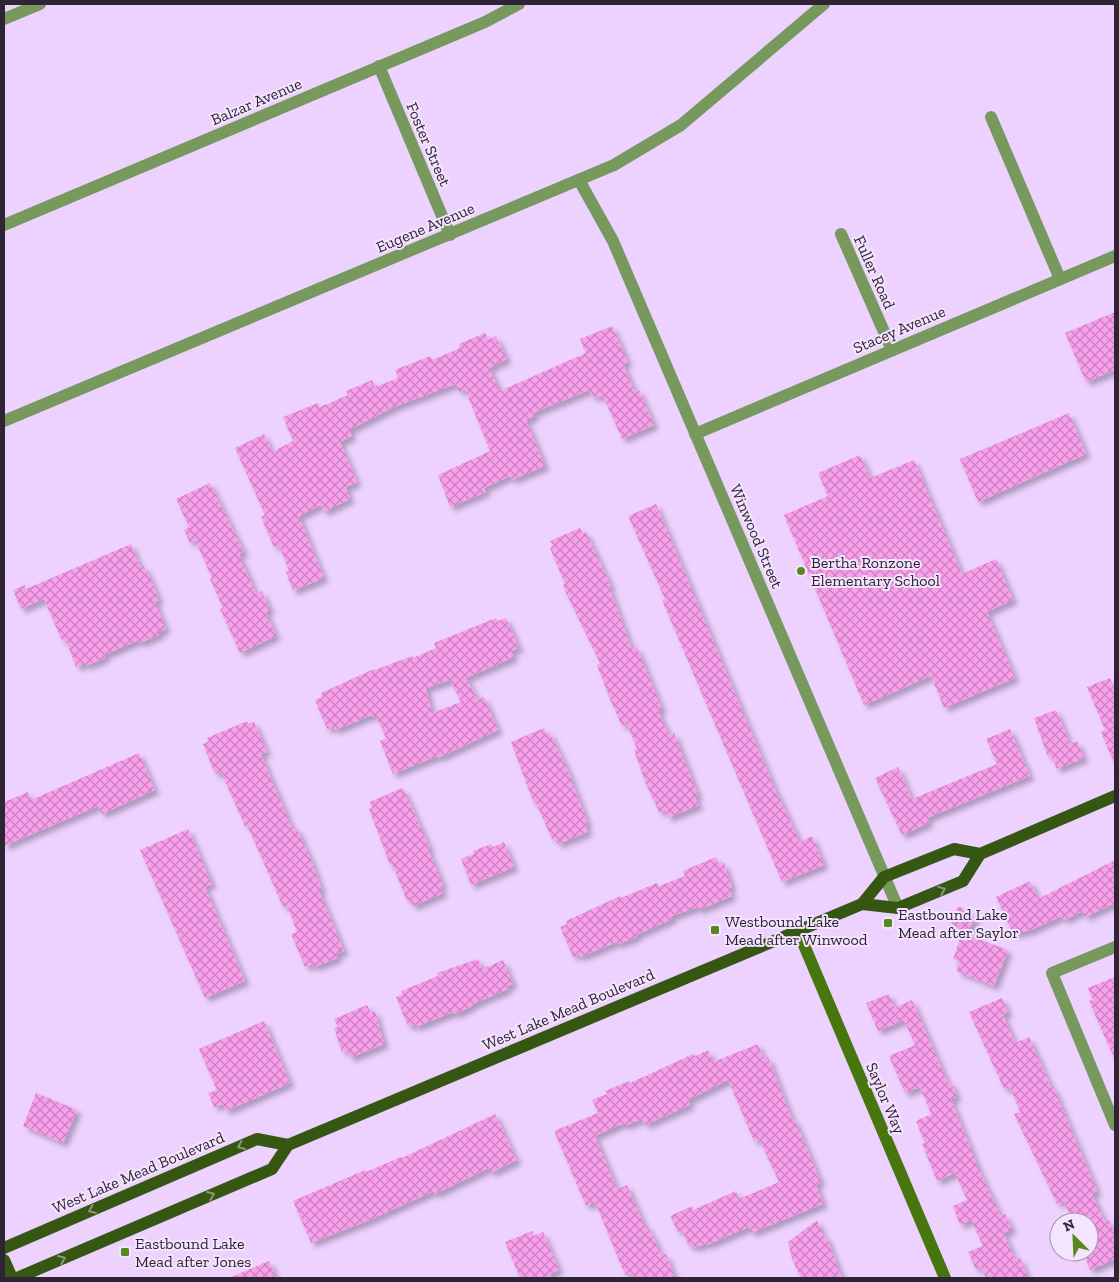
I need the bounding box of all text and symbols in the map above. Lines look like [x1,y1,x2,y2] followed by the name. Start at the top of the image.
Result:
[208,74,305,129] street label: Balzar Avenue
[402,99,455,189] street label: Foster Street
[373,198,477,257] street label: Eugene Avenue
[850,233,899,312] street label: Fuller Road
[850,301,948,357] street label: Stacey Avenue
[726,481,787,591] street label: Winwood Street
[811,553,940,590] place label: Bertha Ronzone Elementary School
[795,565,807,577] marker: Bertha Ronzone Elementary School
[937,885,946,896] one-way arrow
[898,905,1019,942] place label: Eastbound Lake Mead after Saylor
[725,912,868,949] place label: Westbound Lake Mead after Winwood
[882,917,894,929] marker: Eastbound Lake Mead after Saylor
[709,924,721,936] marker: Westbound Lake Mead after Winwood
[479,964,657,1054] street label: West Lake Mead Boulevard
[862,1060,909,1138] street label: Saylor Way
[49,1127,227,1217] street label: West Lake Mead Boulevard
[237,1139,246,1150] one-way arrow
[206,1191,215,1202] one-way arrow
[88,1203,97,1214] one-way arrow
[1049,1212,1099,1262] north arrow
[1061,1216,1078,1236] text: N
[135,1234,251,1271] place label: Eastbound Lake Mead after Jones
[119,1246,131,1258] marker: Eastbound Lake Mead after Jones
[57,1255,66,1266] one-way arrow

